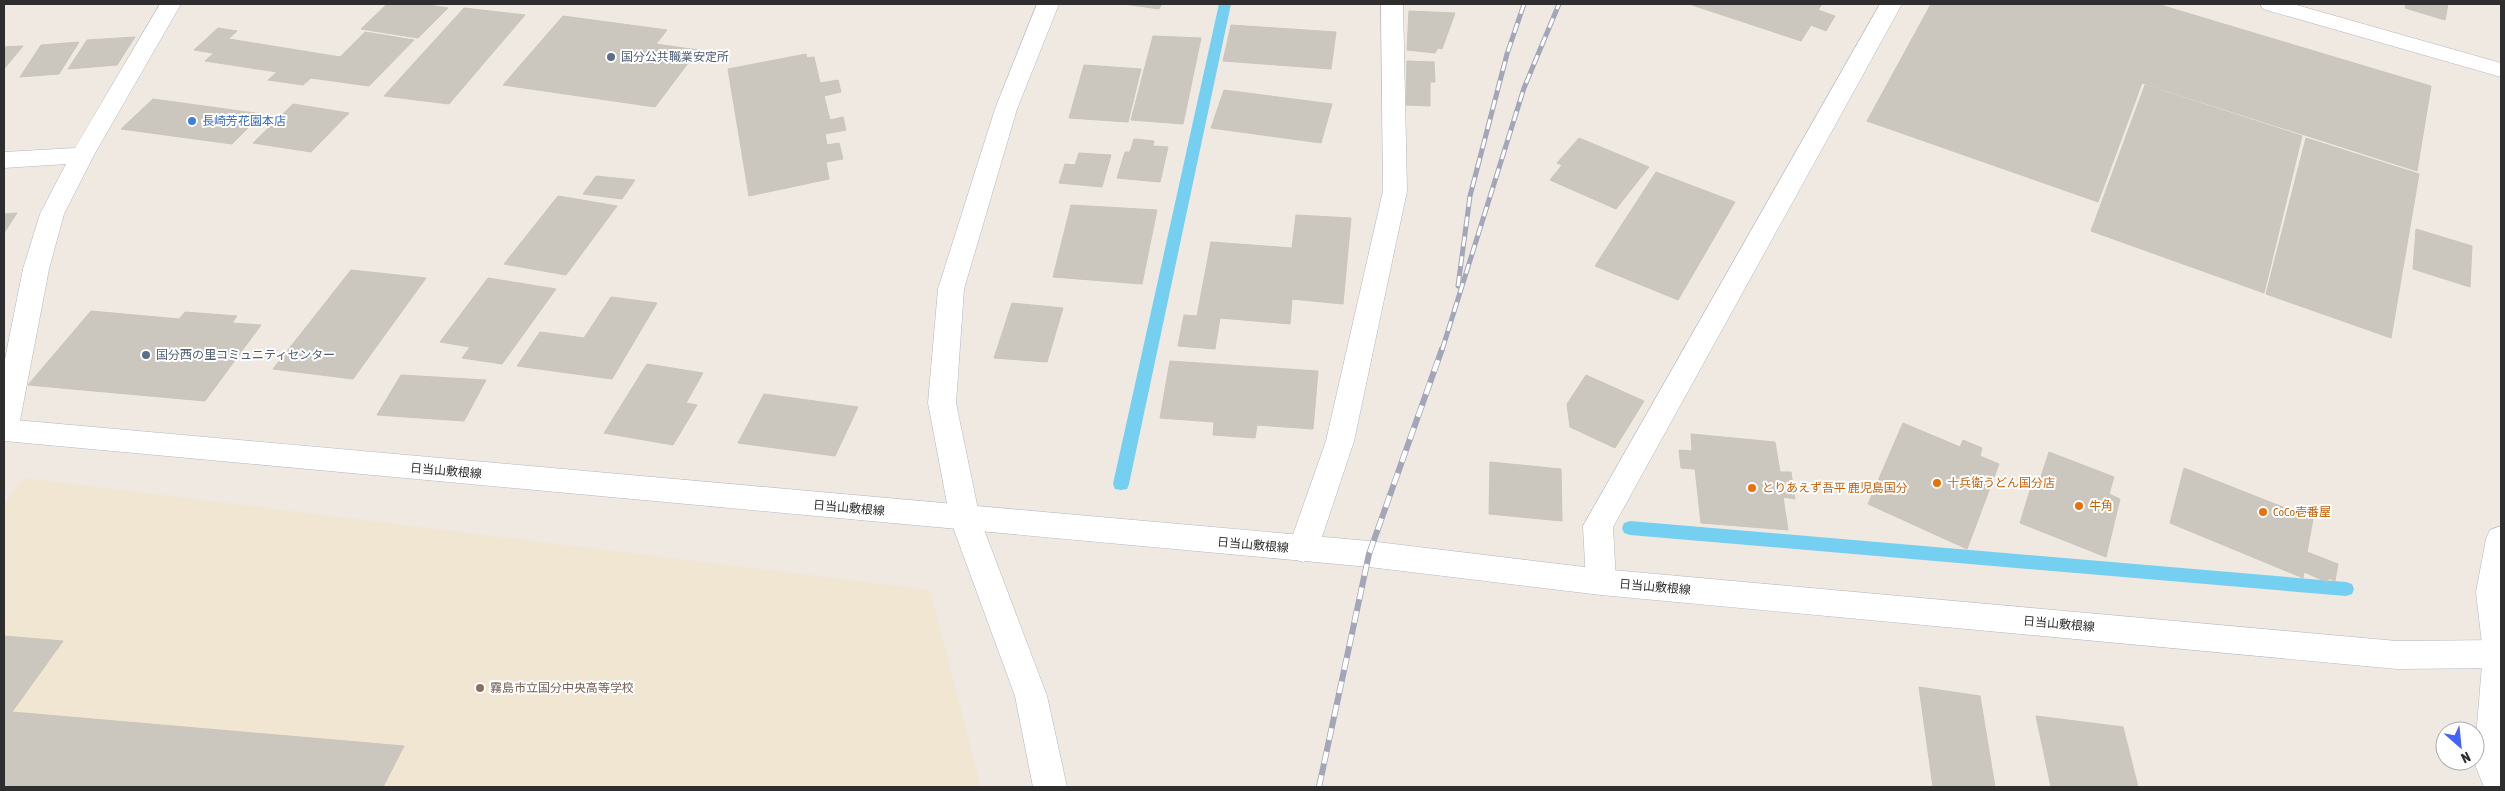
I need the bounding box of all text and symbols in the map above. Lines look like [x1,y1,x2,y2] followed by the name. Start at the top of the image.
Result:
[621,50,729,64] place label: 国分公共職業安定所
[605,51,617,63] marker: 国分公共職業安定所
[202,114,286,128] place label: 長崎芳花園本店
[186,115,198,127] marker: 長崎芳花園本店
[156,348,335,362] place label: 国分西の里コミュニティセンター
[140,349,152,361] marker: 国分西の里コミュニティセンター
[410,461,482,481] street label: 日当山敷根線
[1947,476,2055,490] place label: 十兵衛うどん国分店
[1931,477,1943,489] marker: 十兵衛うどん国分店
[1762,481,1908,495] place label: とりあえず吾平 鹿児島国分
[1746,482,1758,494] marker: とりあえず吾平 鹿児島国分
[813,498,885,518] street label: 日当山敷根線
[2089,499,2113,513] place label: 牛角
[2073,500,2085,512] marker: 牛角
[2273,505,2331,519] place label: CoCo壱番屋
[2257,506,2269,518] marker: CoCo壱番屋
[1217,535,1289,555] street label: 日当山敷根線
[1619,577,1691,597] street label: 日当山敷根線
[2023,614,2095,634] street label: 日当山敷根線
[490,681,634,695] place label: 霧島市立国分中央高等学校
[474,682,486,694] marker: 霧島市立国分中央高等学校
[2435,721,2485,771] north arrow
[2459,749,2473,767] text: N

